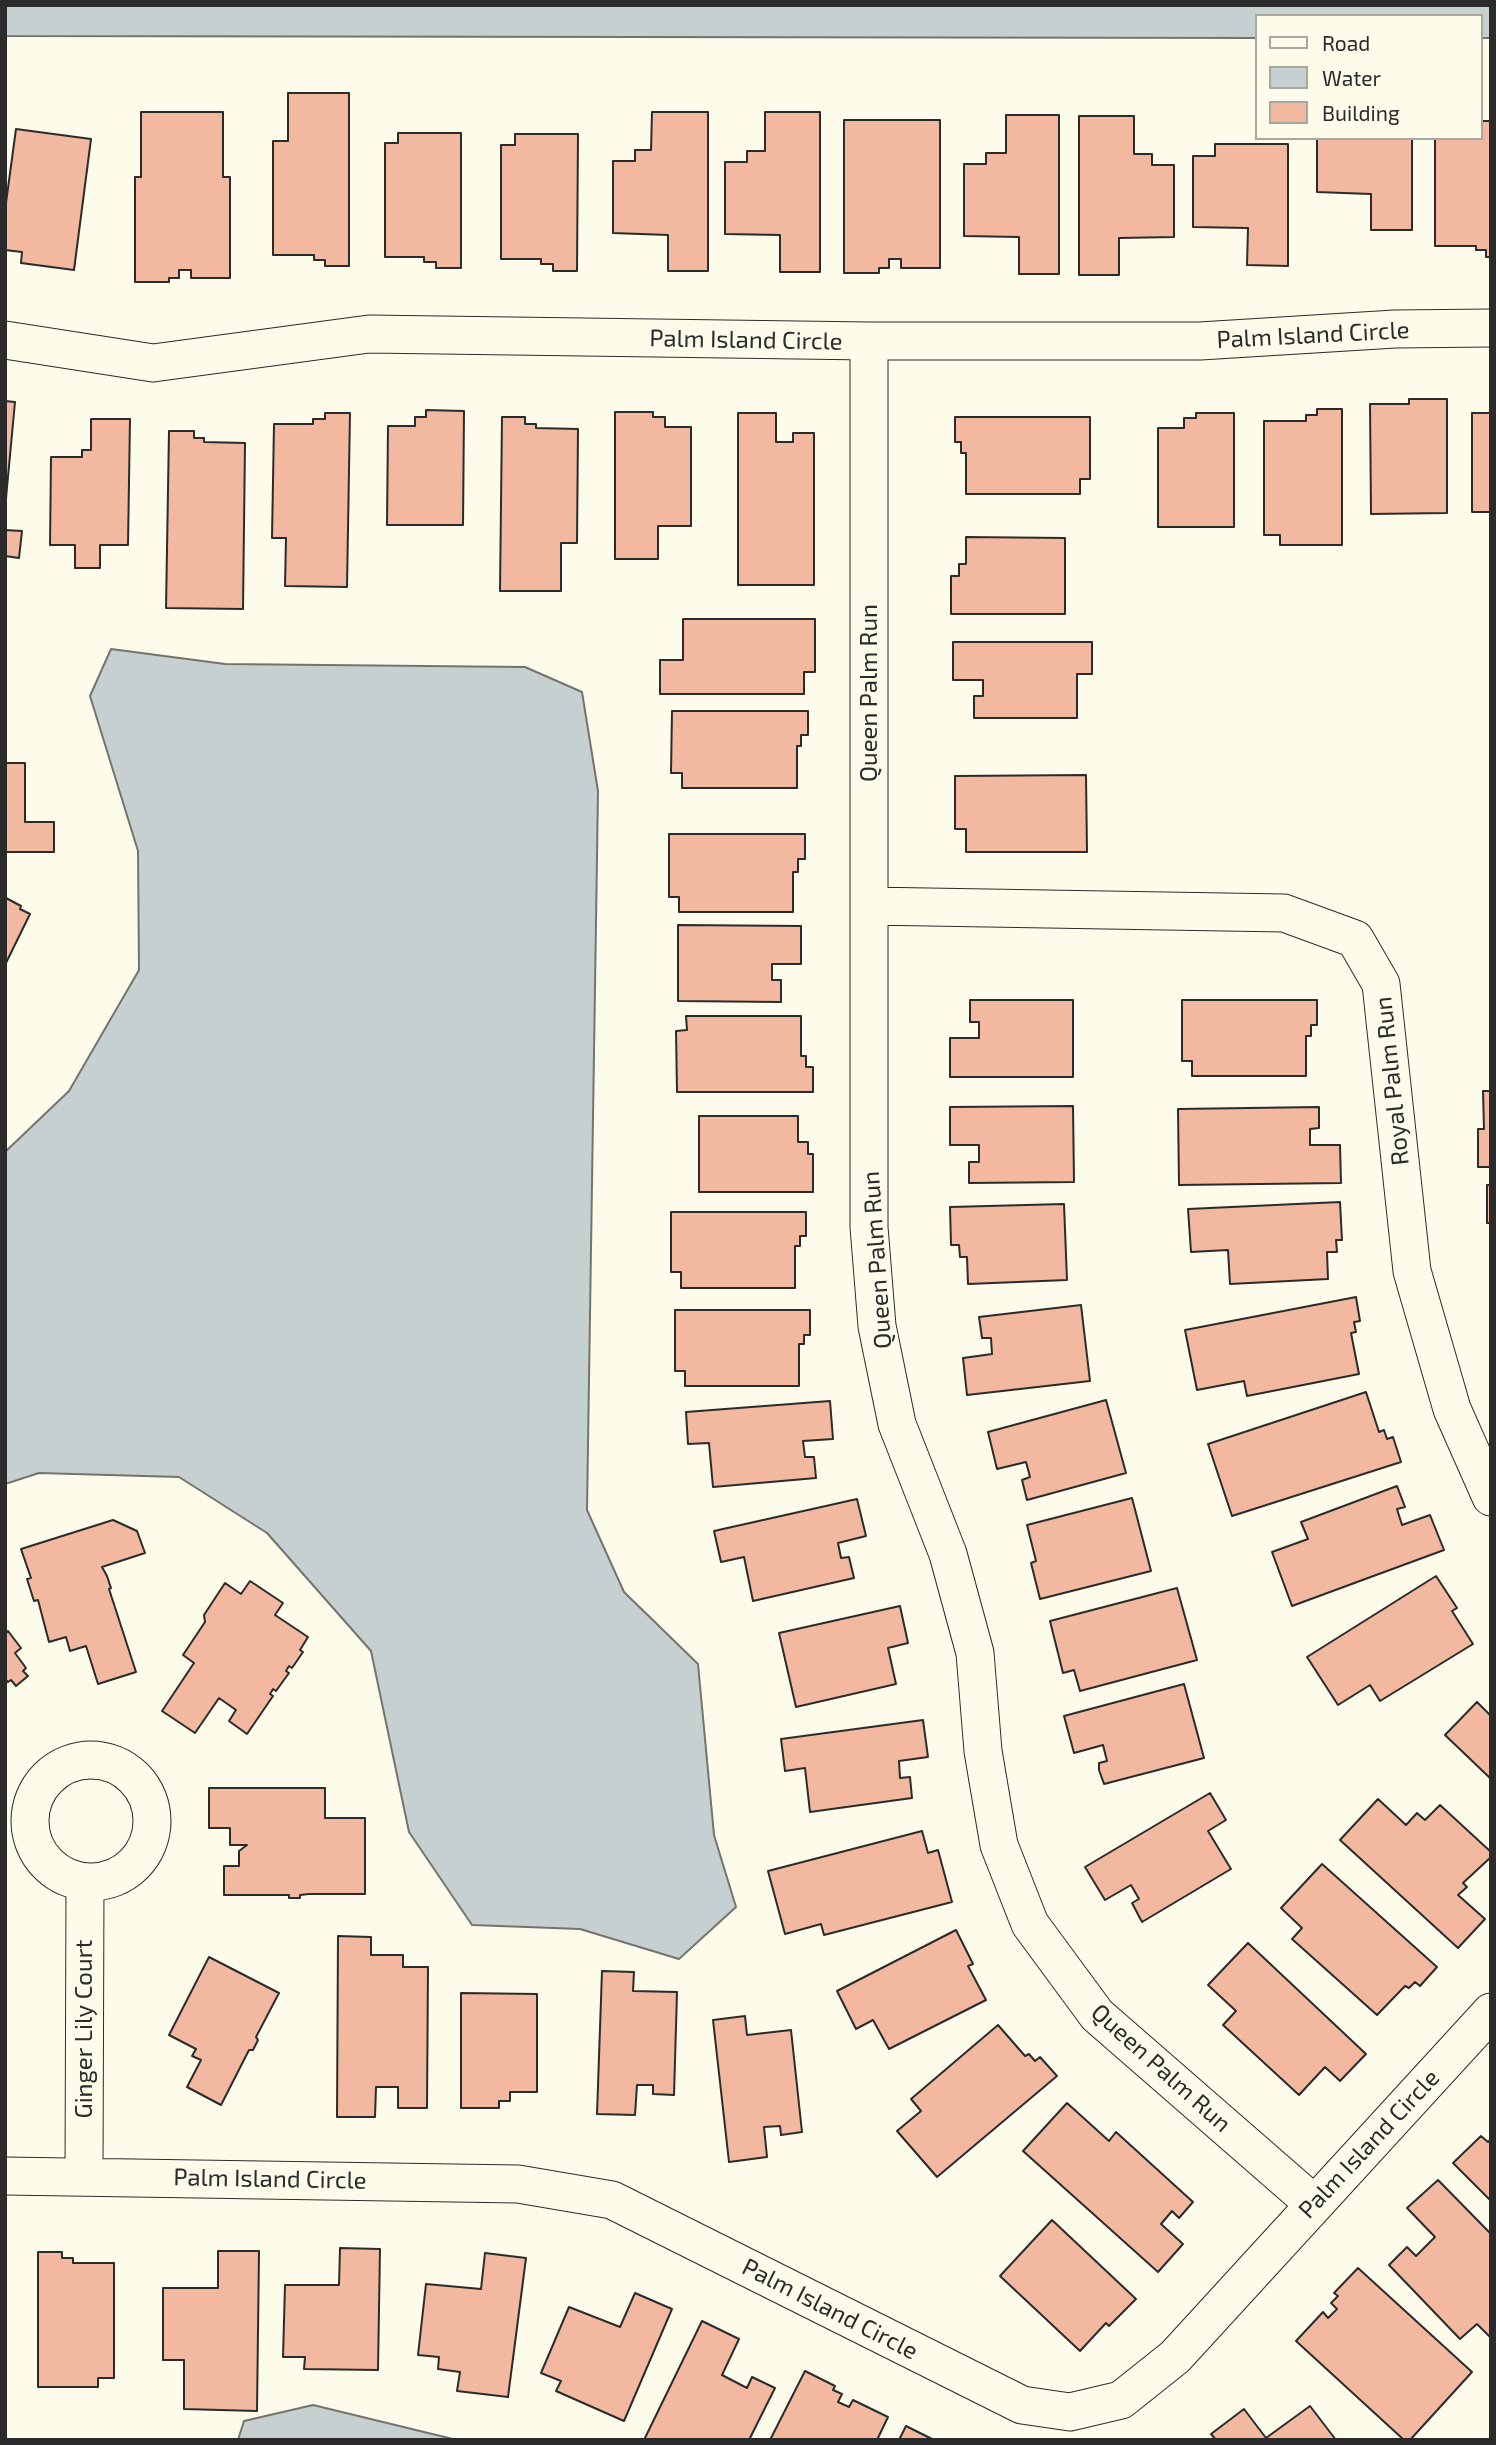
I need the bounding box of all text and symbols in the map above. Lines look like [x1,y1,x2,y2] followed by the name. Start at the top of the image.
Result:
[1254,14,1482,140] legend
[1322,30,1370,55] text: Road
[1322,65,1381,90] text: Water
[1322,100,1400,125] text: Building
[1216,316,1410,354] street label: Palm Island Circle
[649,324,843,356] street label: Palm Island Circle
[855,604,883,782] street label: Queen Palm Run
[1369,995,1415,1167] street label: Royal Palm Run
[856,1170,898,1350] street label: Queen Palm Run
[70,1940,98,2118] street label: Ginger Lily Court
[1085,1998,1237,2138] street label: Queen Palm Run
[1293,2064,1445,2224] street label: Palm Island Circle
[173,2163,367,2195] street label: Palm Island Circle
[737,2252,923,2366] street label: Palm Island Circle

